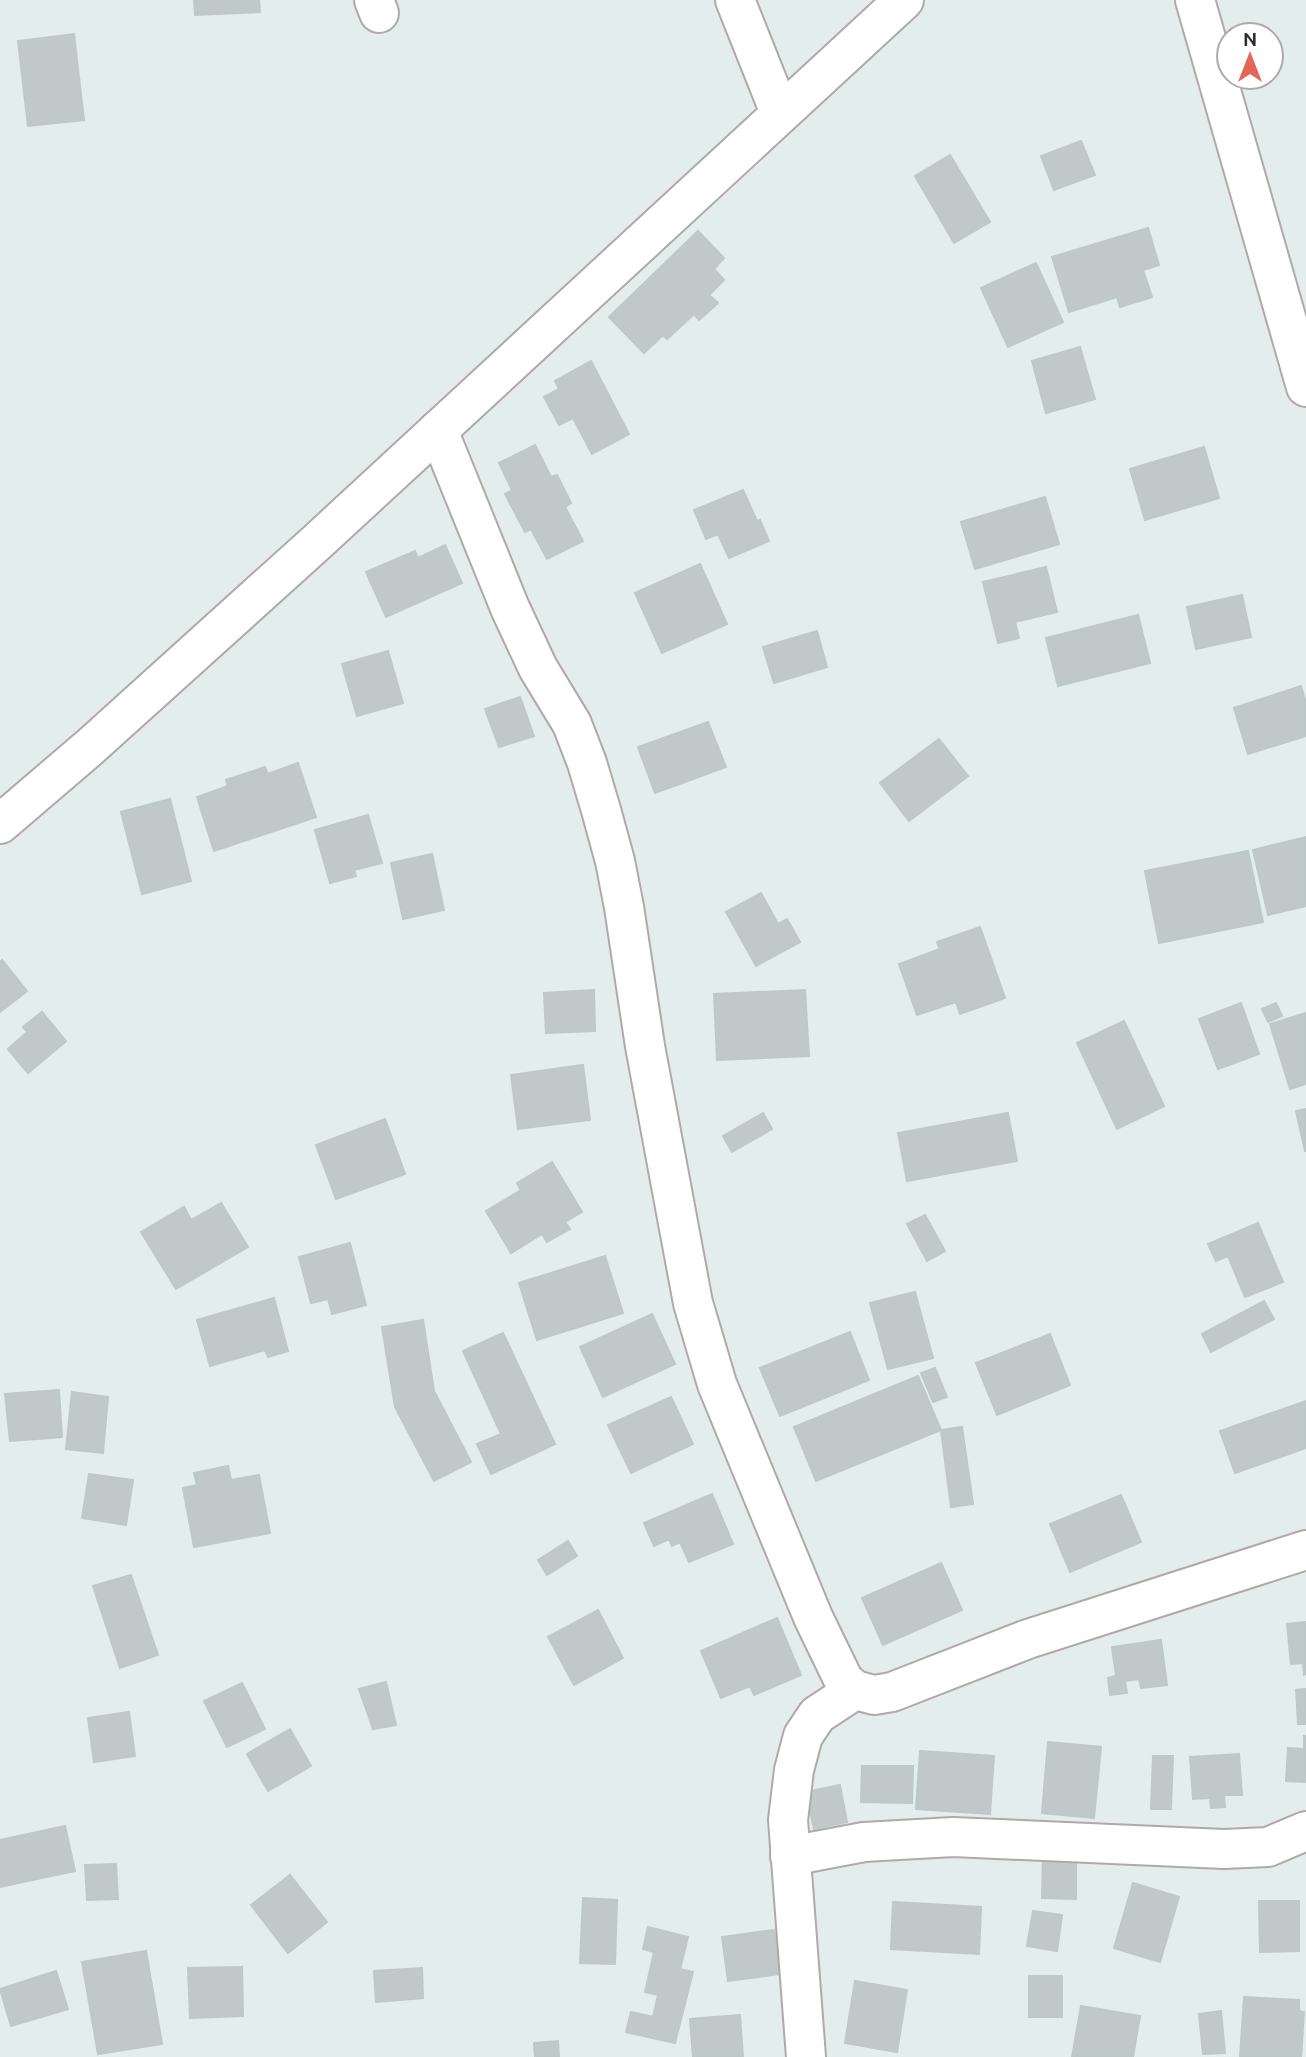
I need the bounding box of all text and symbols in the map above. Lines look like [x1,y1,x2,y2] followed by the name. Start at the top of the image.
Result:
[1215,21,1285,91] north arrow
[1243,28,1257,50] text: N

